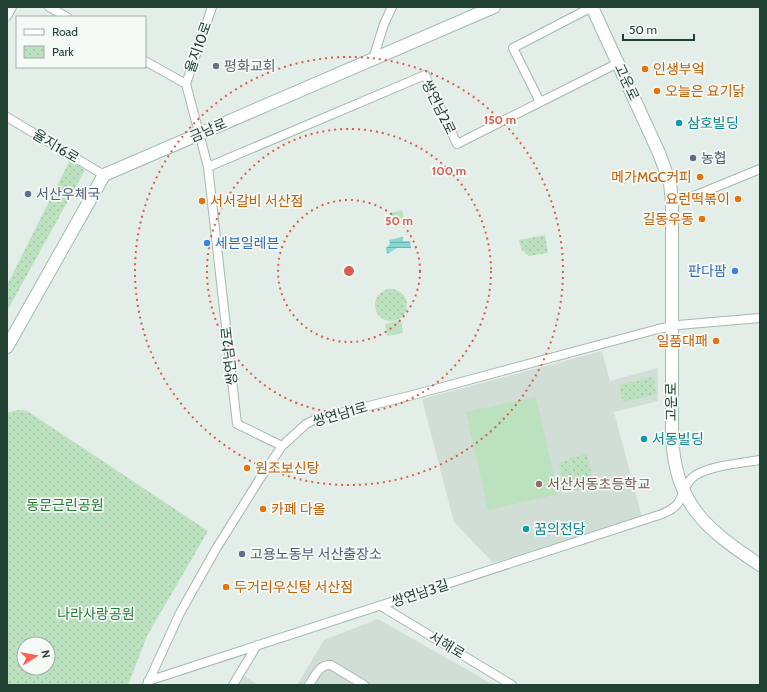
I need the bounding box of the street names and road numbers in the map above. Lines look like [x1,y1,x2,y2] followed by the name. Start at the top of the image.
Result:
[181,19,215,75] street label: 율지10로
[611,61,643,103] street label: 고운로
[418,77,460,138] street label: 쌍연남2로
[187,114,229,146] street label: 금남로
[29,125,83,167] street label: 율지16로
[217,326,241,386] street label: 쌍연남2로
[662,383,680,421] street label: 고운로
[311,398,370,430] street label: 쌍연남1로
[389,575,451,611] street label: 쌍연남3길
[426,627,468,663] street label: 서해로

